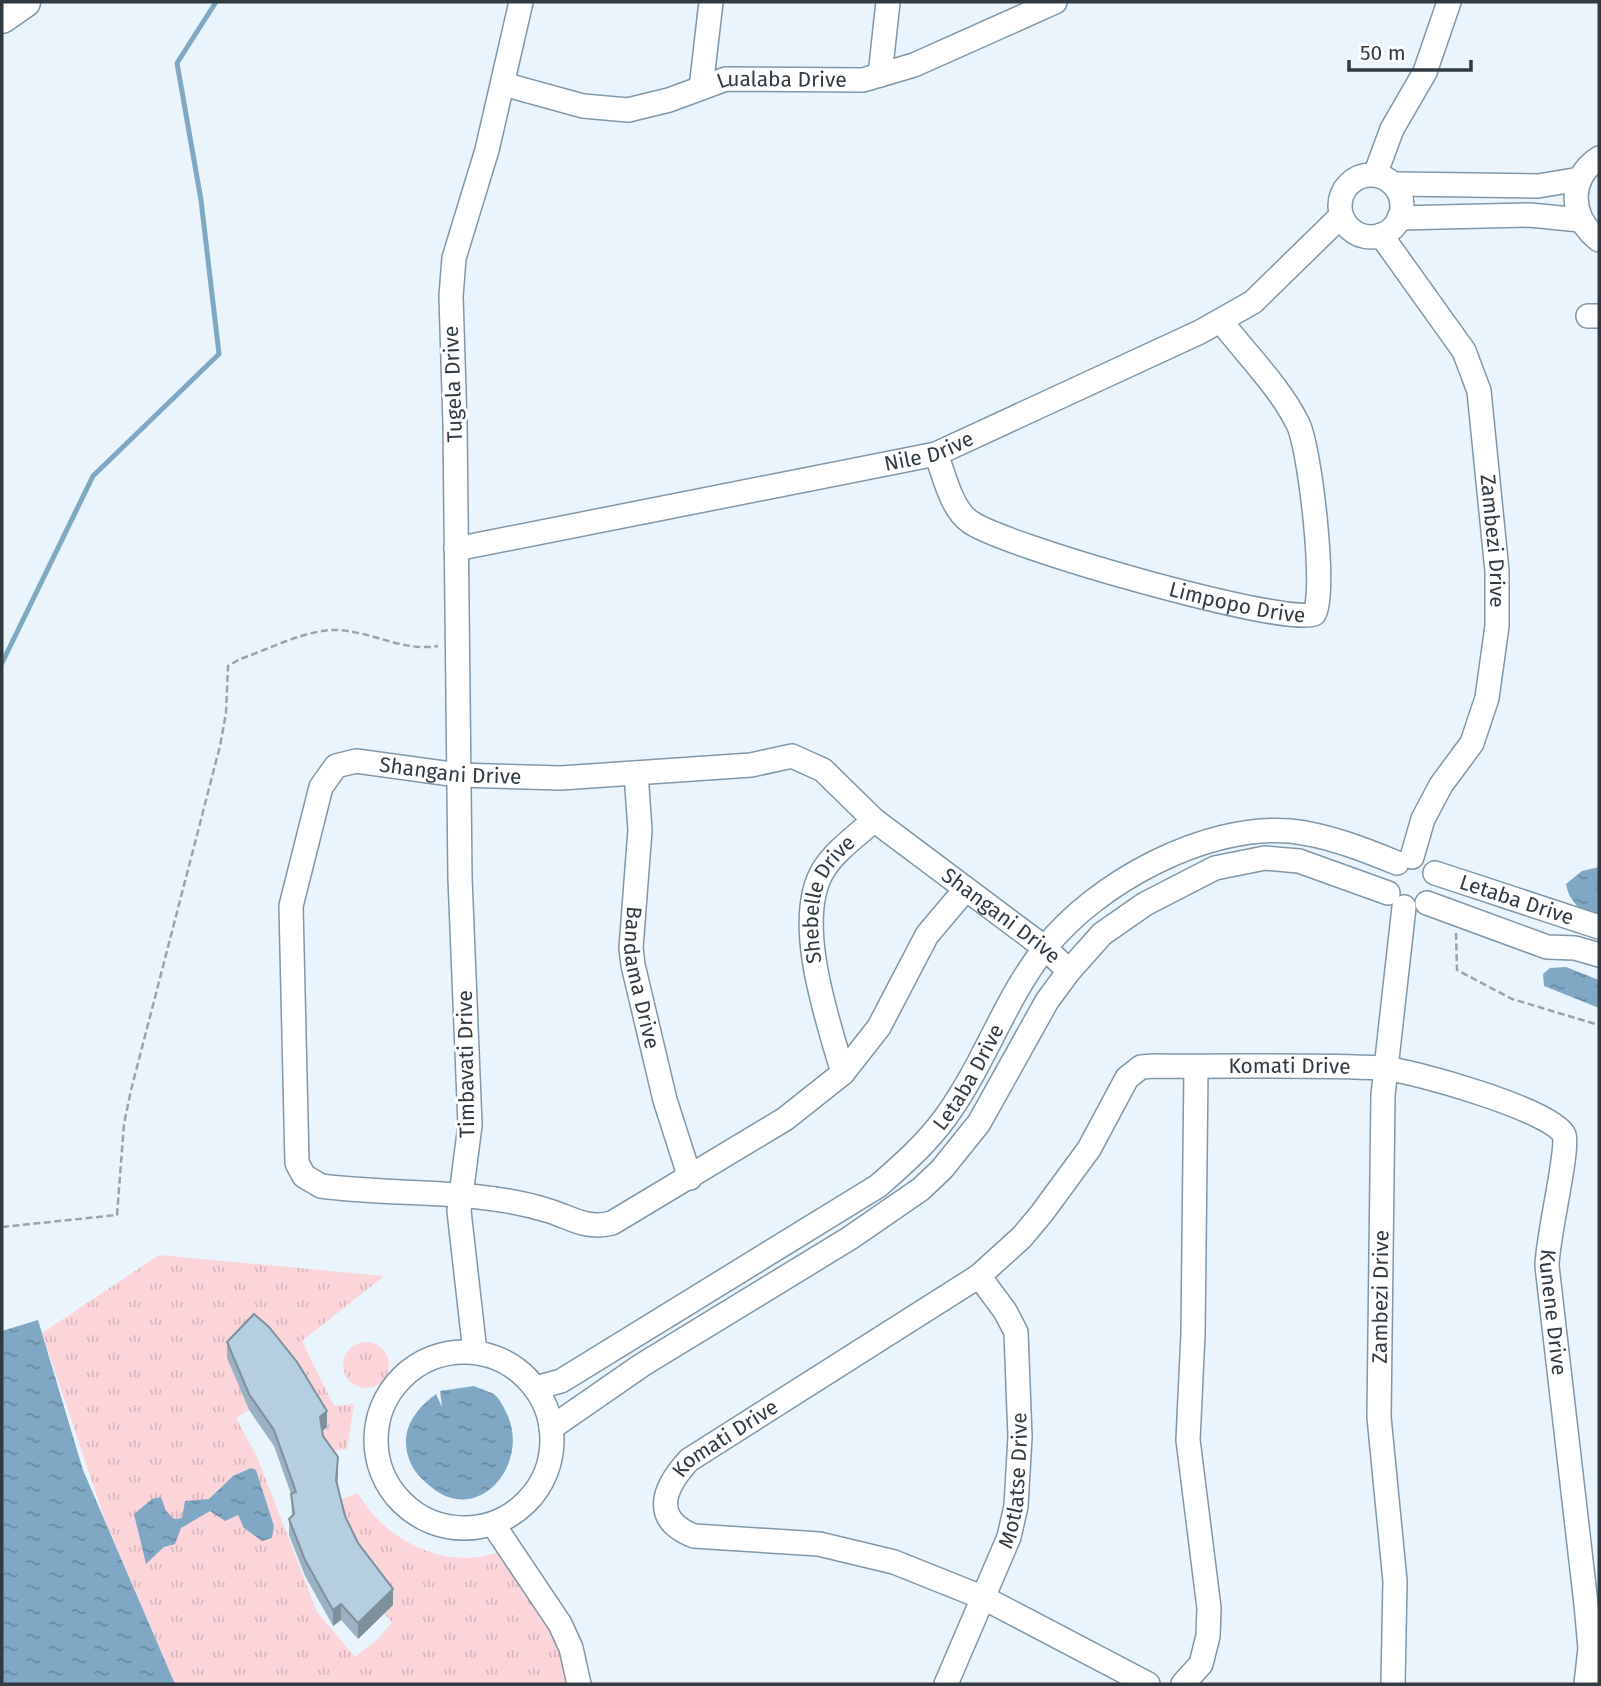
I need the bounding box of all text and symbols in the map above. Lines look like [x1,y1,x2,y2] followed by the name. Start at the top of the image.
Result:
[1349,28,1472,72] scale bar
[1360,40,1406,66] text: 50 m
[713,66,847,94] street label: Lualaba Drive
[438,325,468,443] street label: Tugela Drive
[882,425,978,477] street label: Nile Drive
[1474,473,1510,608] street label: Zambezi Drive
[1166,576,1306,628] street label: Limpopo Drive
[378,751,522,790] street label: Shangani Drive
[798,830,860,965] street label: Shebelle Drive
[937,862,1066,969] street label: Shangani Drive
[1456,869,1577,931] street label: Letaba Drive
[617,905,665,1051] street label: Bandama Drive
[452,990,480,1138] street label: Timbavati Drive
[927,1020,1009,1136] street label: Letaba Drive
[1228,1053,1351,1080] street label: Komati Drive
[1367,1230,1394,1364] street label: Zambezi Drive
[1534,1248,1573,1377] street label: Kunene Drive
[667,1394,783,1483] street label: Komati Drive
[993,1412,1033,1553] street label: Motlatse Drive

